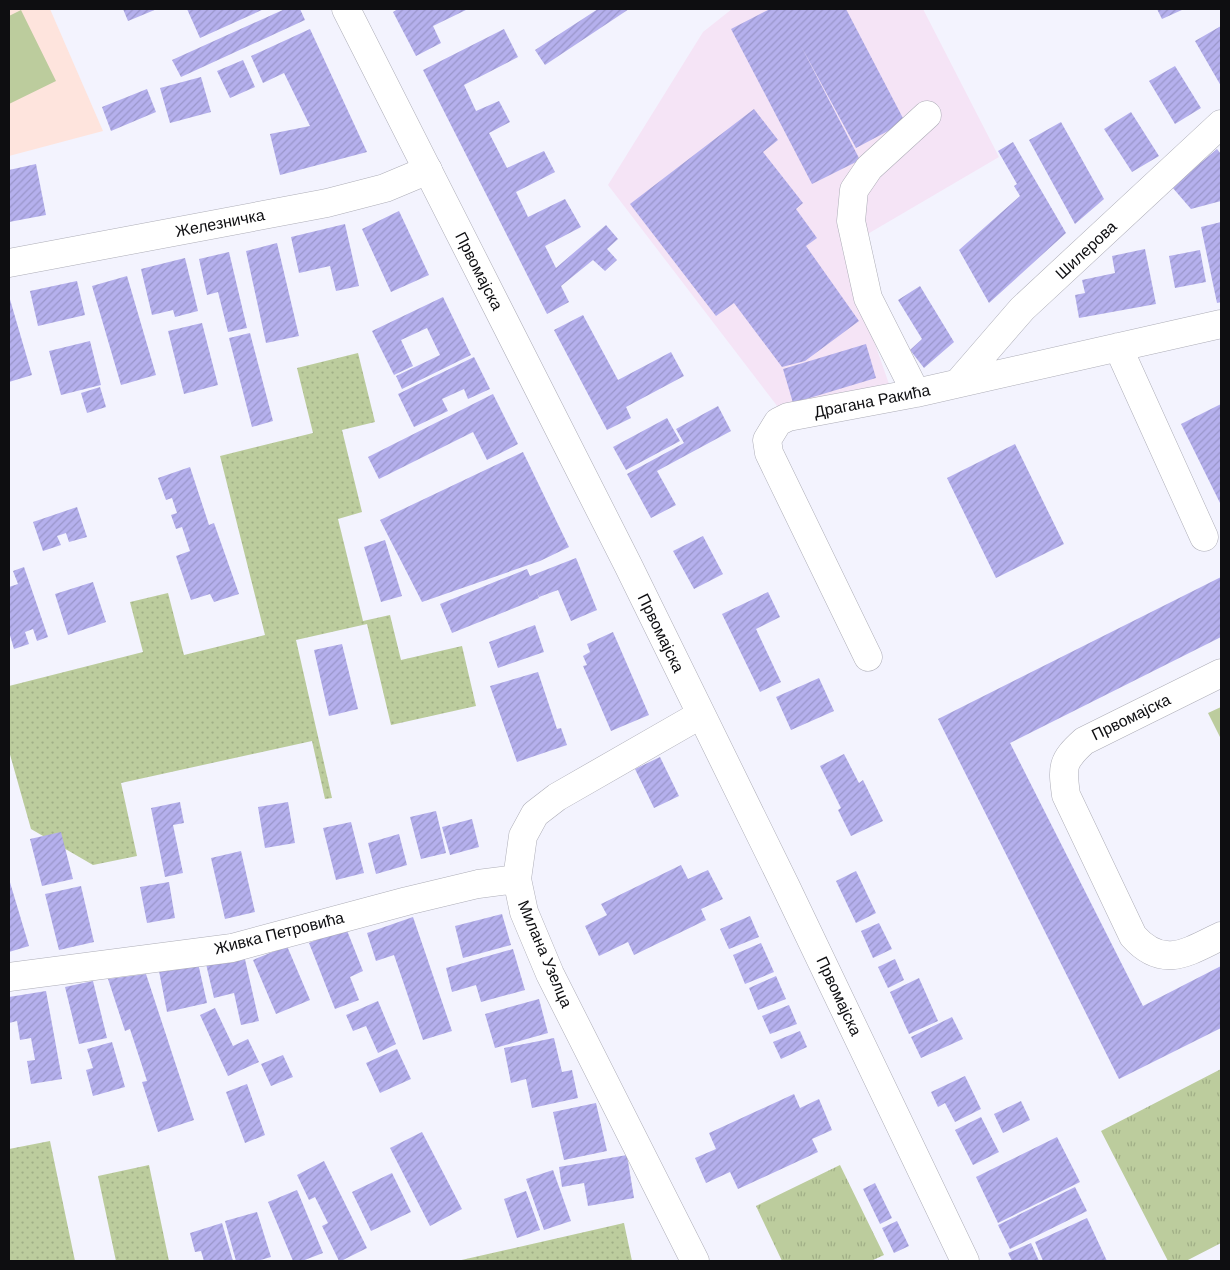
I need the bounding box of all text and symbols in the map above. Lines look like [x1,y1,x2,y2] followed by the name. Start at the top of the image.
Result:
[174,206,266,240] street label: Железничка
[1052,218,1120,282] street label: Шилерова
[452,229,506,313] street label: Првомајска
[812,381,932,421] street label: Драгана Ракића
[635,591,687,675] street label: Првомајска
[1089,691,1173,743] street label: Првомајска
[515,898,575,1010] street label: Милана Узелца
[212,909,346,957] street label: Живка Петровића
[813,954,865,1038] street label: Првомајска

